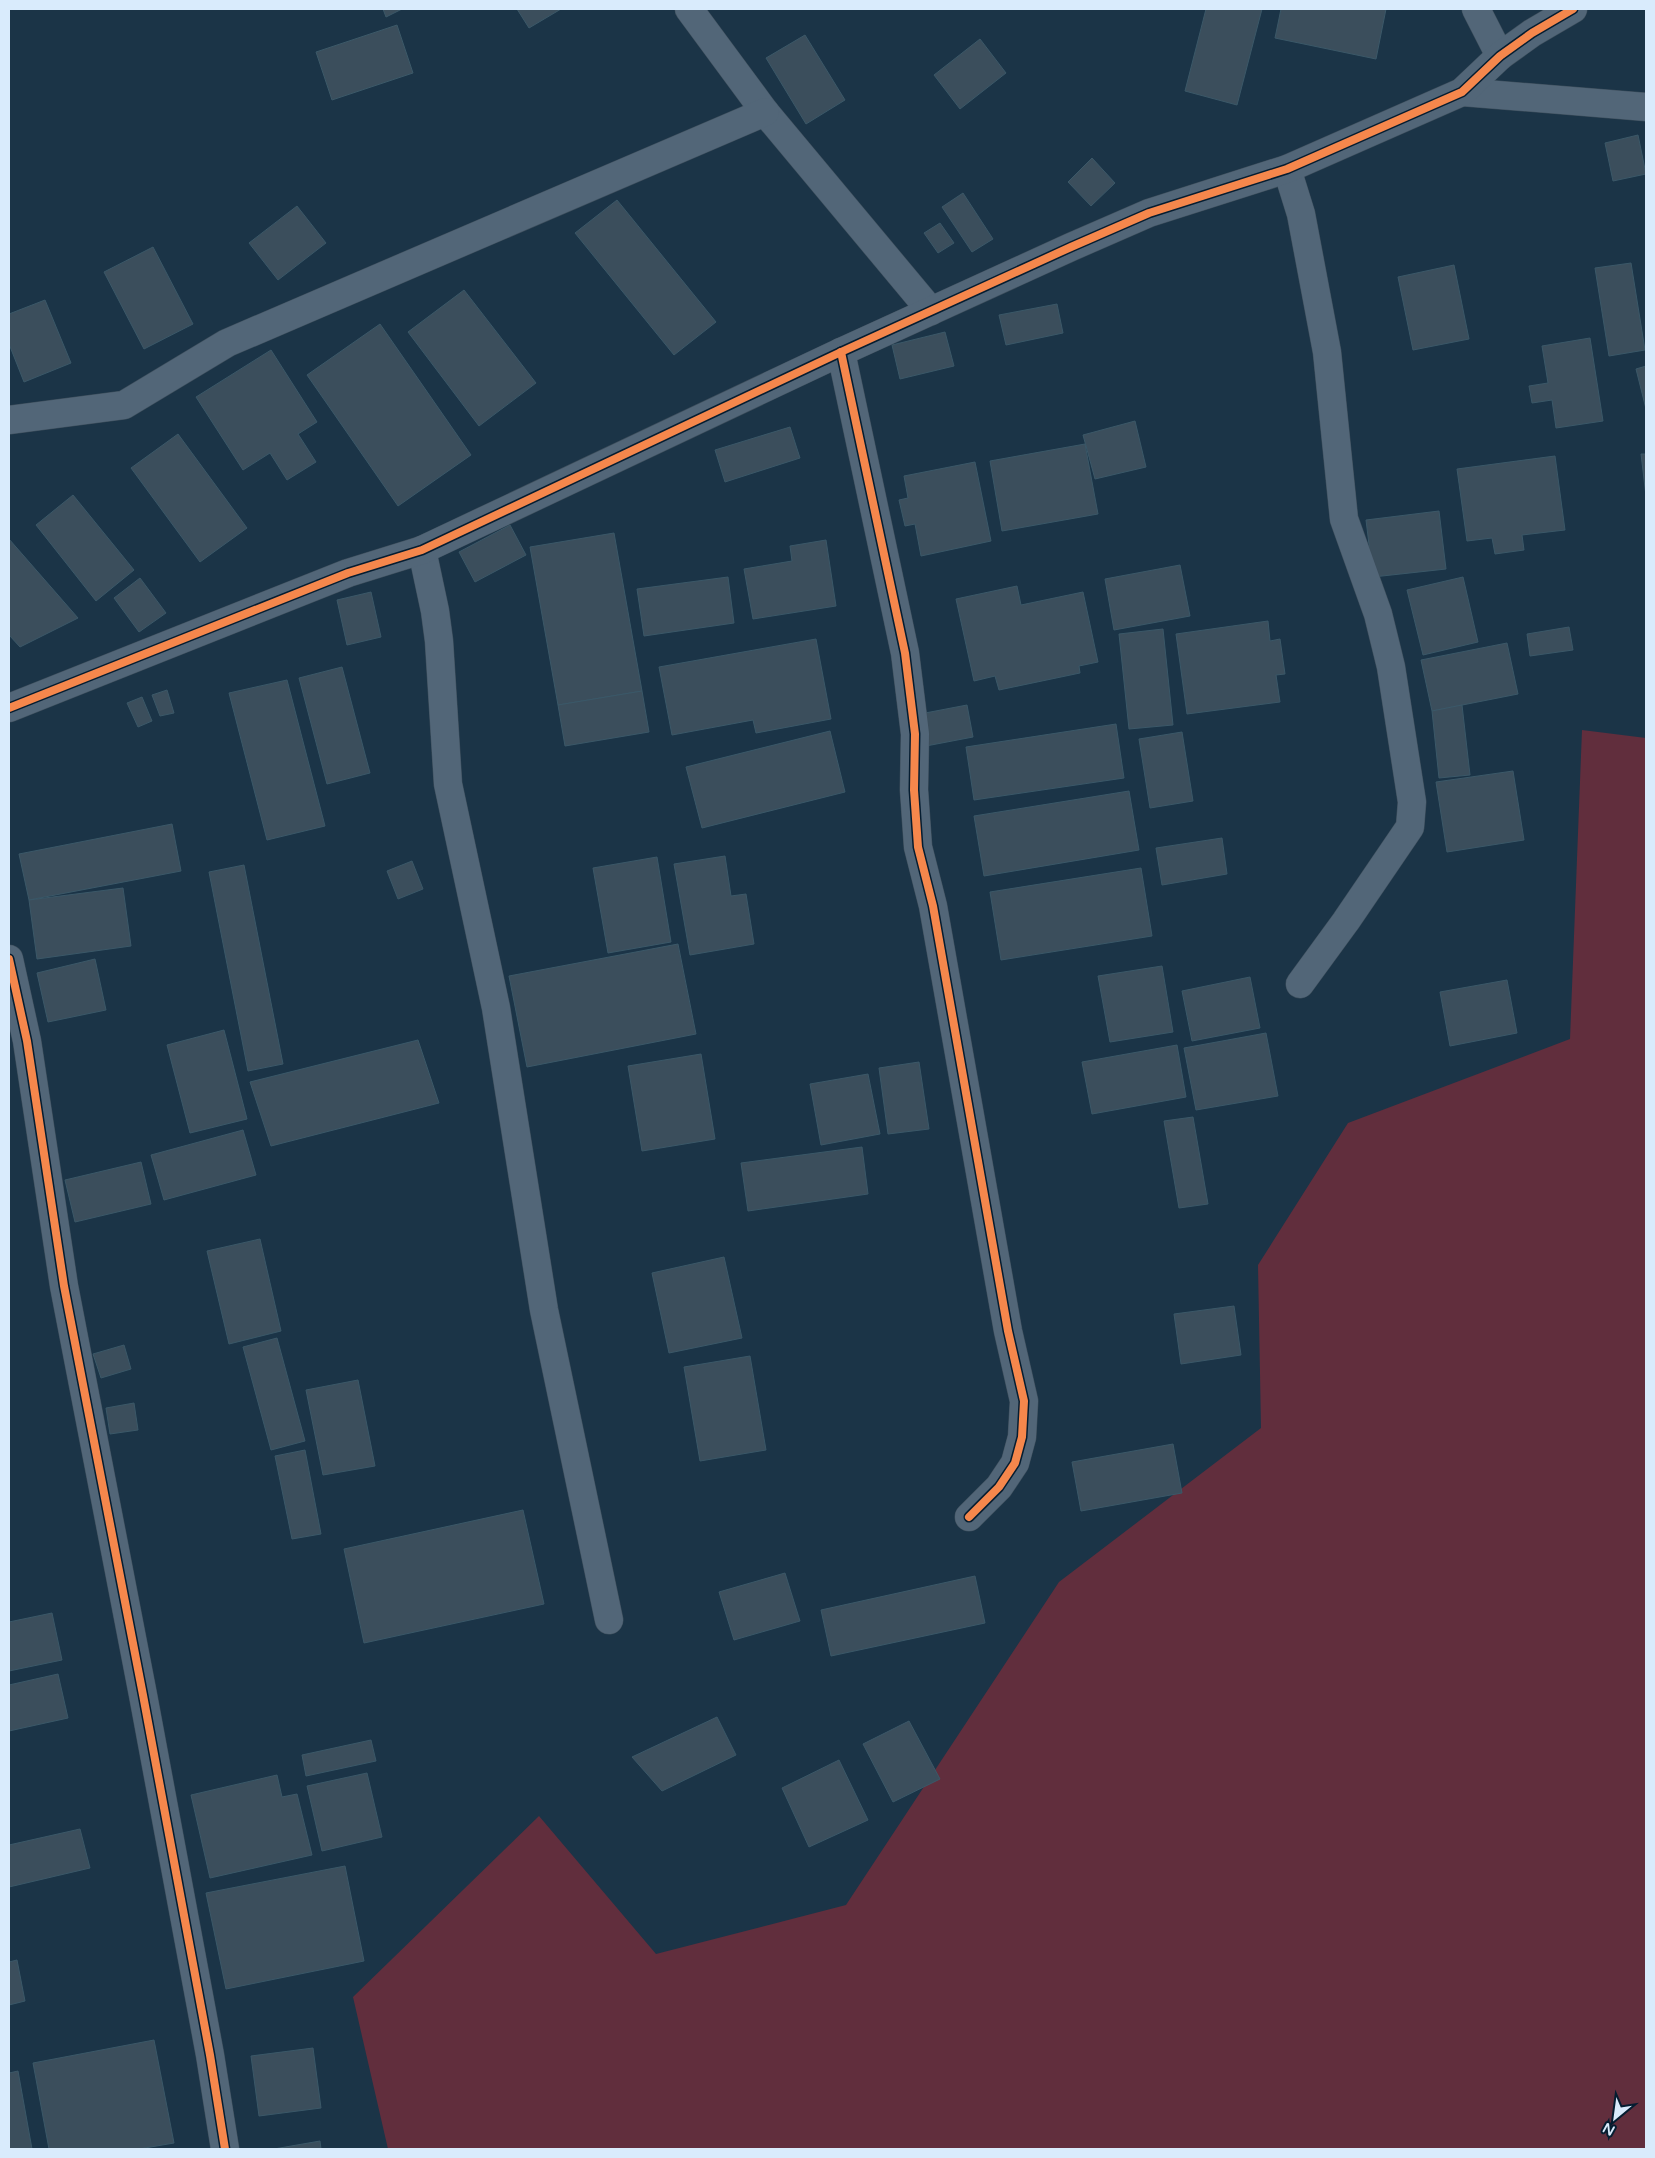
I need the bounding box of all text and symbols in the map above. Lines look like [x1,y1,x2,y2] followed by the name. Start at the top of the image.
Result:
[1590,2093,1640,2143] north arrow
[1600,2119,1618,2139] text: N

